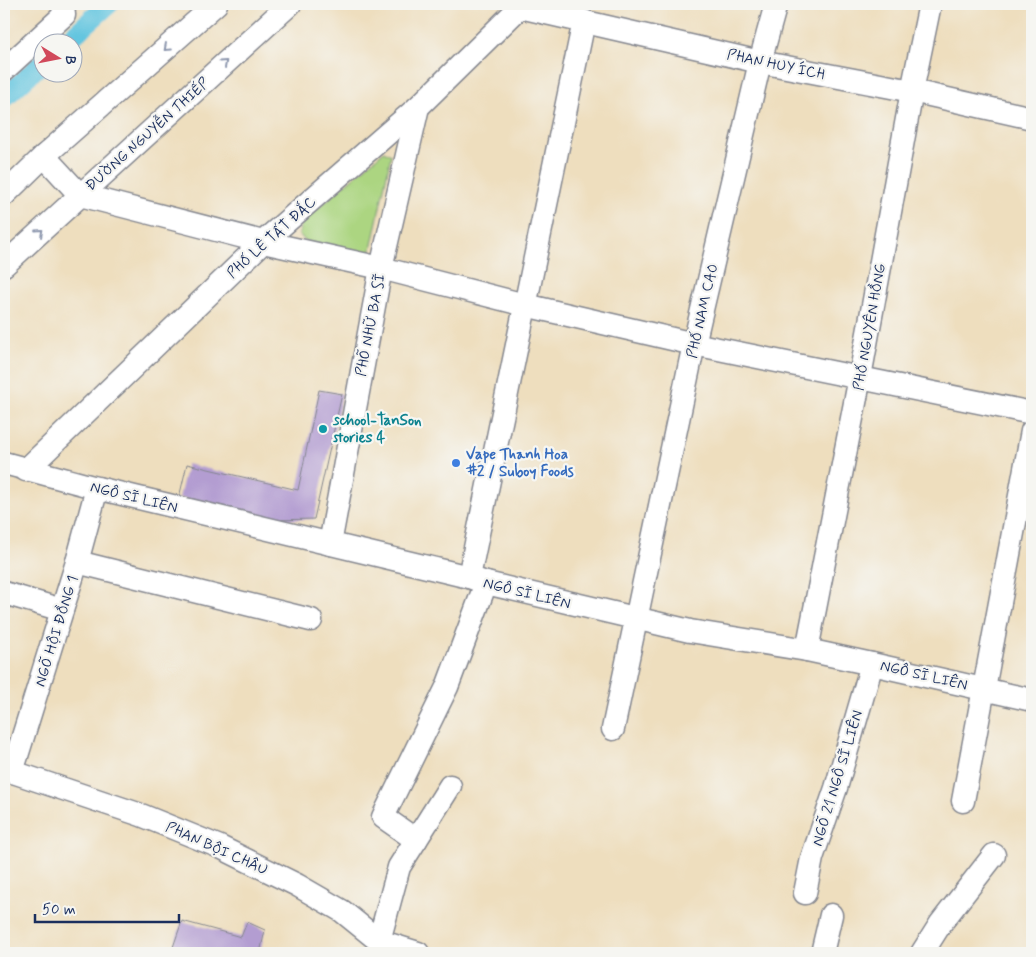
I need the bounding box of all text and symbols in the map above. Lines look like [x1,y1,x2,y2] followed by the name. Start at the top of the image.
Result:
[32,32,82,82] north arrow
[163,42,172,51] one-way arrow
[725,44,827,85] street label: PHAN HUY ÍCH
[60,54,79,66] text: B
[219,60,228,69] one-way arrow
[81,73,214,196] street label: ĐƯỜNG NGUYỄN THIẾP
[221,191,321,283] street label: PHỐ LÊ TẤT ĐẮC
[34,229,43,238] one-way arrow
[682,262,724,360] street label: PHỐ NAM CAO
[848,262,891,392] street label: PHỐ NGUYÊN HỒNG
[351,272,391,378] street label: PHÕ NHỮ BA SĨ
[332,411,422,448] place label: school-TanSon stories 4
[317,423,329,435] marker: school-TanSon stories 4
[465,445,574,482] place label: Vape Thanh Hoa #2 / Suboy Foods
[450,457,462,469] marker: Vape Thanh Hoa #2 / Suboy Foods
[88,477,180,518] street label: NGÔ SĨ LIÊN
[30,573,83,689] street label: NGÕ HỘI ĐỒNG 1
[481,573,573,614] street label: NGÔ SĨ LIÊN
[878,655,970,696] street label: NGÔ SĨ LIÊN
[807,708,868,849] street label: NGÕ 21 NGÔ SĨ LIÊN
[162,817,271,880] street label: PHAN BỘI CHÂU
[35,892,179,924] scale bar
[42,900,76,920] text: 50 m

